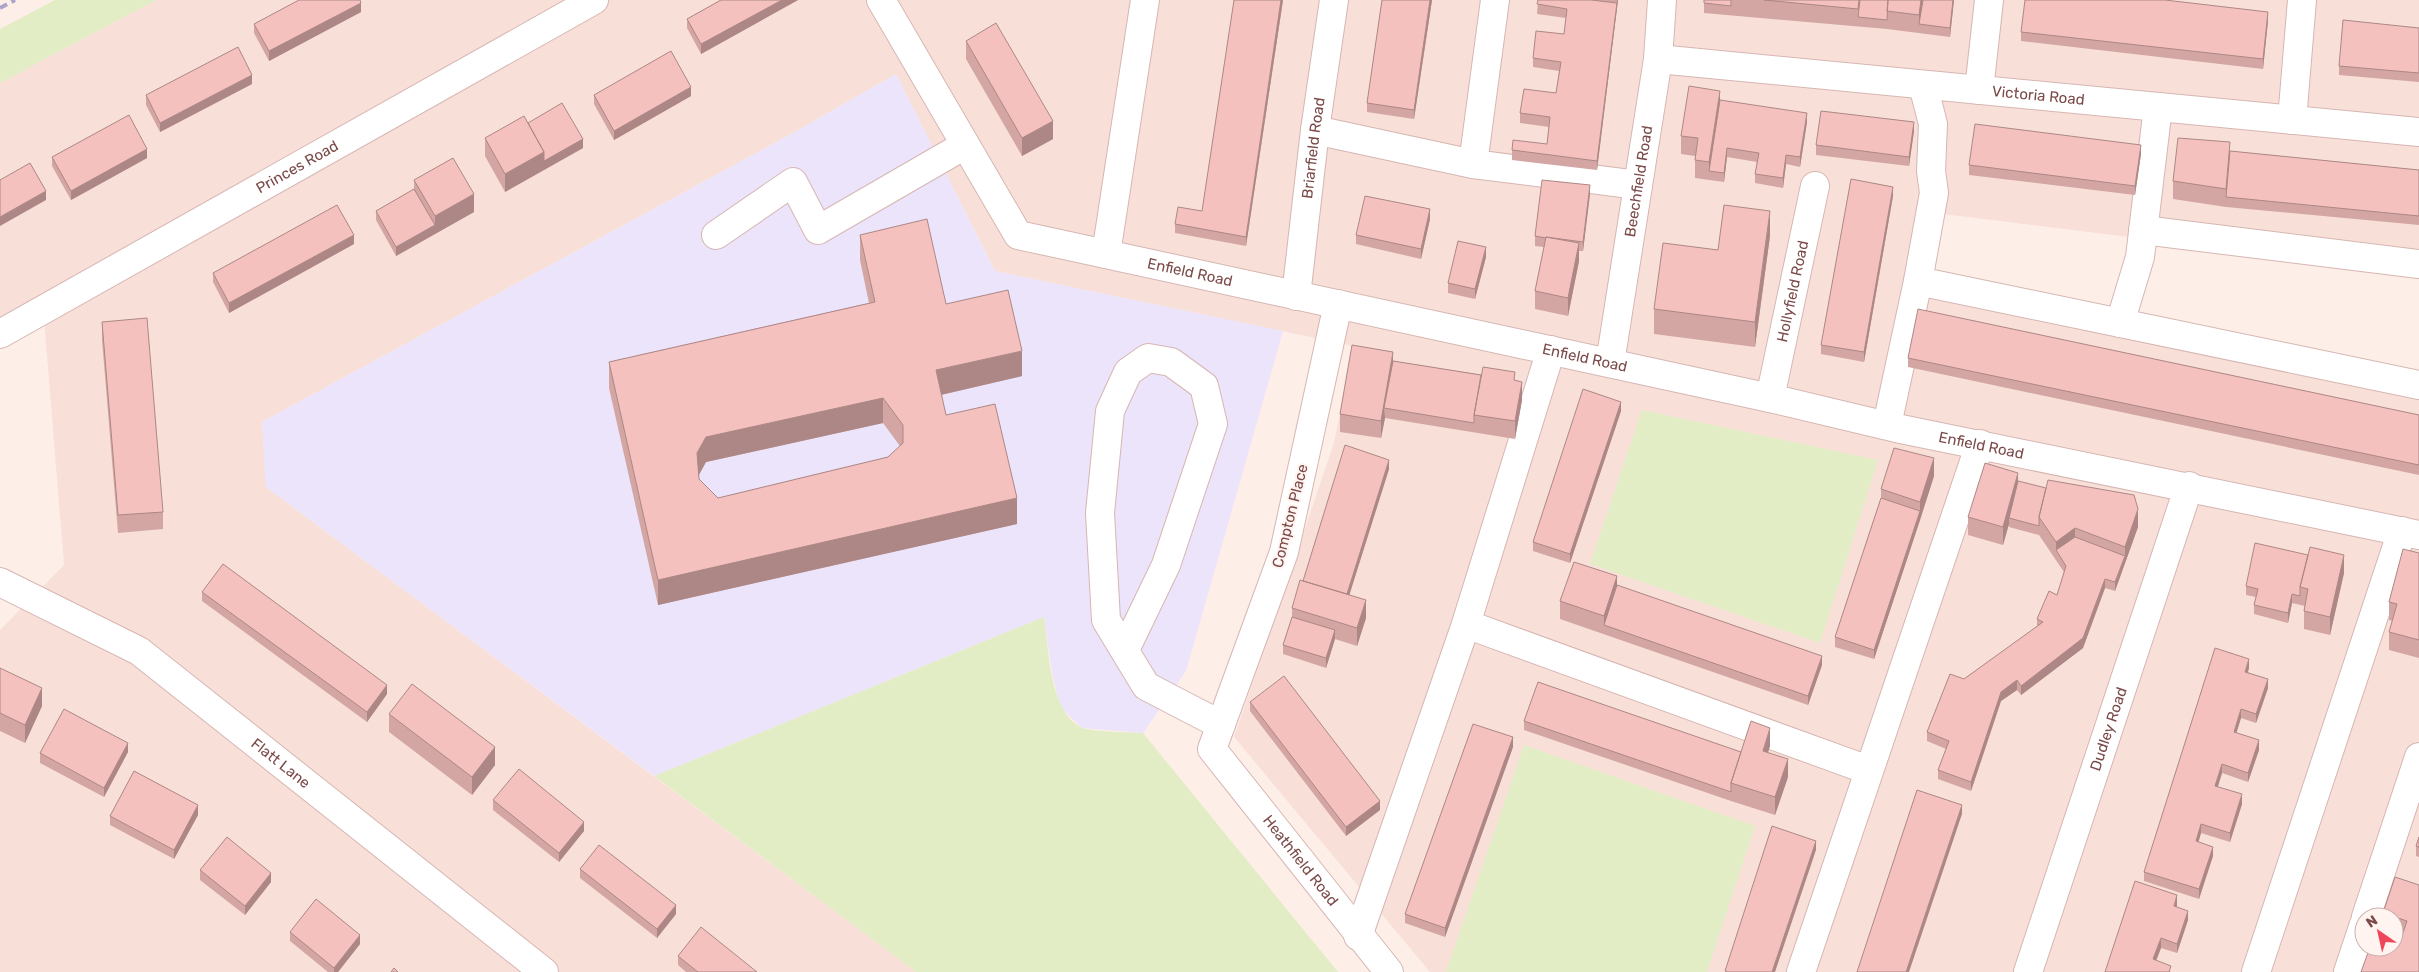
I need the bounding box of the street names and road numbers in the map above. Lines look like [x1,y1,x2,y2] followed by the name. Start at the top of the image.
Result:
[1991,82,2085,109] street label: Victoria Road
[1298,96,1329,200] street label: Briarfield Road
[1621,124,1656,238] street label: Beechfield Road
[253,137,342,197] street label: Princes Road
[1773,239,1812,344] street label: Hollyfield Road
[1146,254,1234,290] street label: Enfield Road
[1541,340,1629,376] street label: Enfield Road
[1937,428,2025,463] street label: Enfield Road
[1268,462,1312,570] street label: Compton Place
[2086,685,2131,773] street label: Dudley Road
[248,734,314,792] street label: Flatt Lane
[1259,812,1342,910] street label: Heathfield Road

